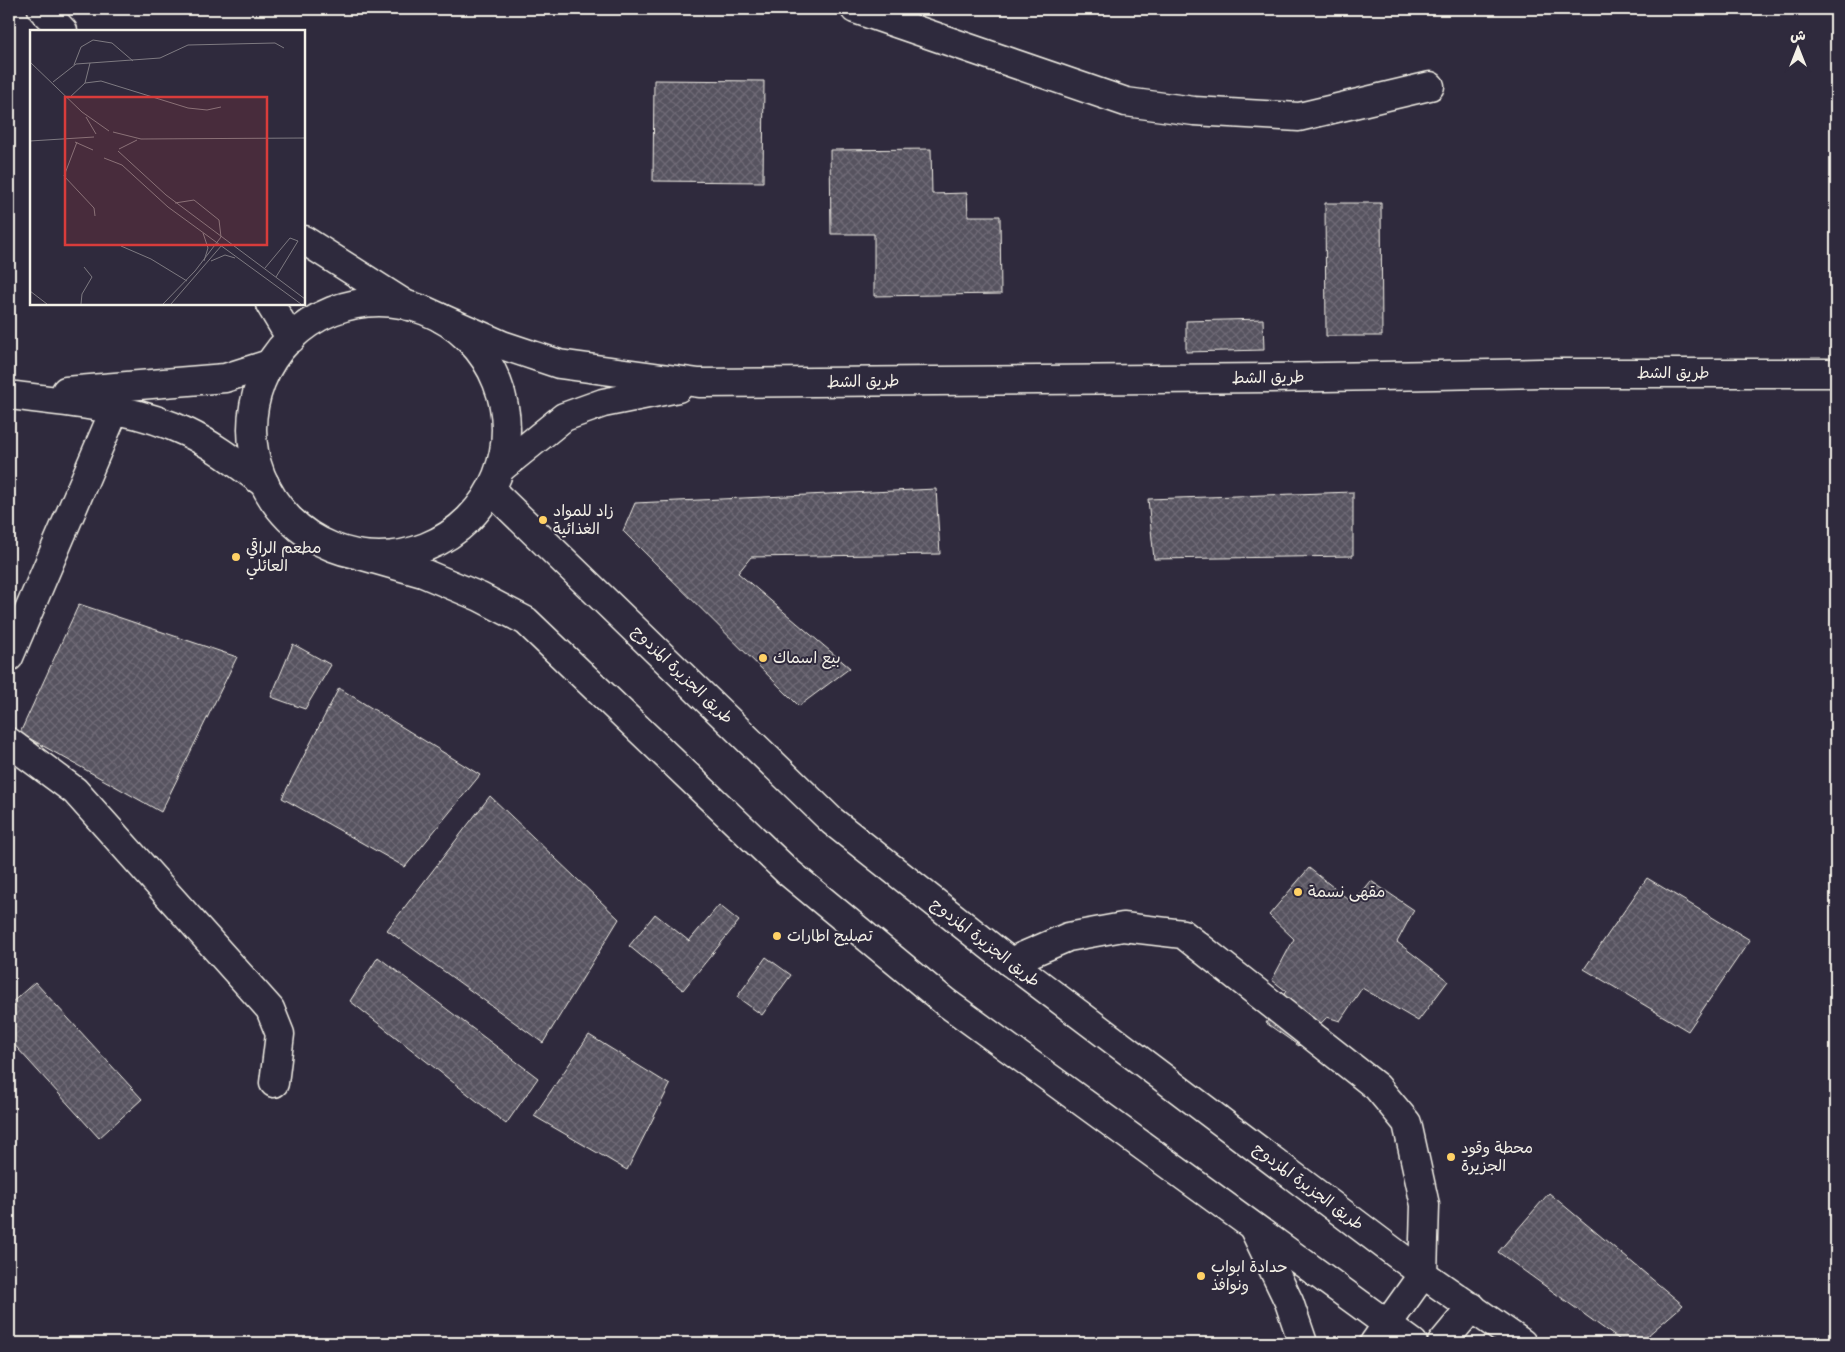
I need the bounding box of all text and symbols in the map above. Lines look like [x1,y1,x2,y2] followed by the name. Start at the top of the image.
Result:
[1772,22,1822,72] north arrow
[1790,27,1806,44] text: ش
[30,30,305,305] inset map
[1637,364,1709,383] street label: طريق الشط
[1231,368,1305,388] street label: طريق الشط
[826,372,900,392] street label: طريق الشط
[553,502,614,539] place label: زاد للمواد الغذائية
[537,514,549,526] marker: زاد للمواد الغذائية
[246,537,321,580] place label: مطعم الراقي العائلي
[230,551,242,563] marker: مطعم الراقي العائلي
[627,622,737,728] street label: طريق الجزيرة المزدوج
[773,649,841,669] place label: بيع اسماك
[757,652,769,664] marker: بيع اسماك
[1308,883,1385,902] place label: مقهى نسمة
[1292,886,1304,898] marker: مقهى نسمة
[927,894,1043,992] street label: طريق الجزيرة المزدوج
[787,927,873,946] place label: تصليح اطارات
[771,930,783,942] marker: تصليح اطارات
[1249,1139,1367,1235] street label: طريق الجزيرة المزدوج
[1461,1139,1533,1176] place label: محطة وقود الجزيرة
[1445,1151,1457,1163] marker: محطة وقود الجزيرة
[1211,1258,1287,1295] place label: حدادة ابواب ونوافذ
[1195,1270,1207,1282] marker: حدادة ابواب ونوافذ

